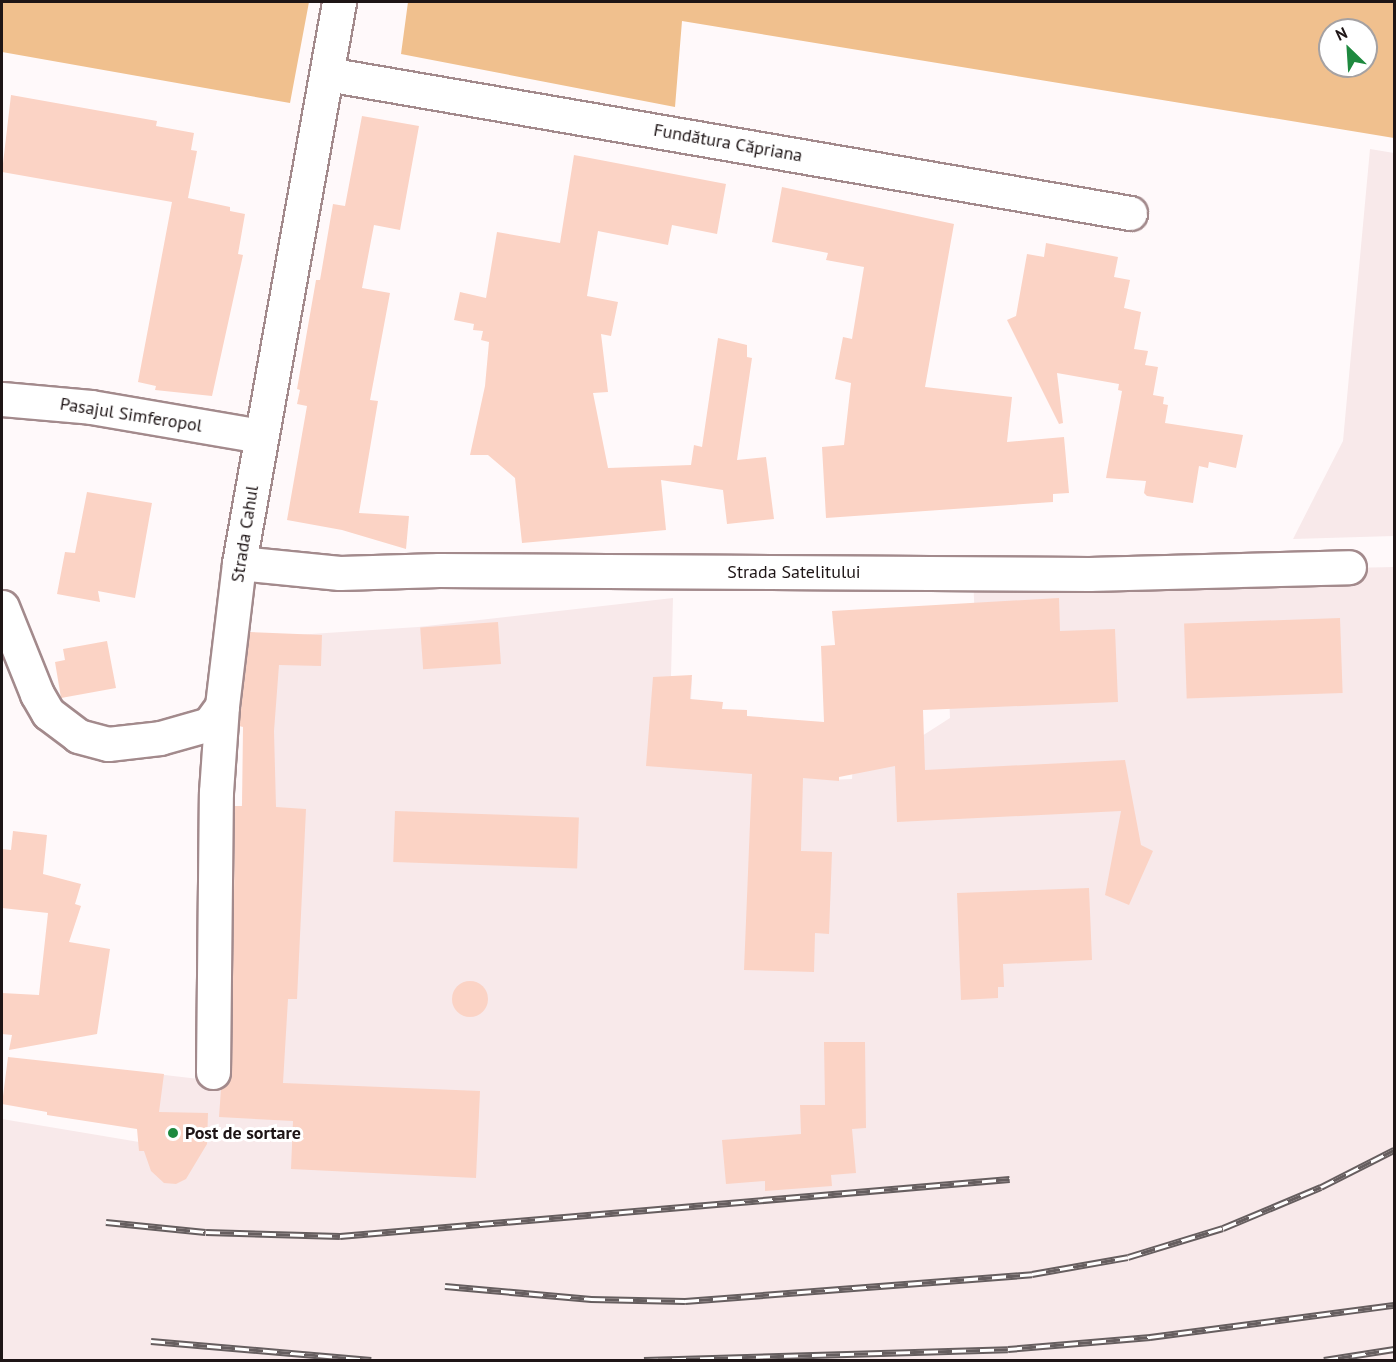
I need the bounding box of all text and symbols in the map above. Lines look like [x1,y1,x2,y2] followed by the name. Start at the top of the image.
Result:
[1318,18,1378,78] north arrow
[1332,22,1350,45] text: N
[652,119,804,167] street label: Fundătura Căpriana
[58,393,204,437] street label: Pasajul Simferopol
[227,484,263,584] street label: Strada Cahul
[727,561,861,583] street label: Strada Satelitului
[185,1122,301,1144] place label: Post de sortare
[166,1126,180,1140] marker: Post de sortare

